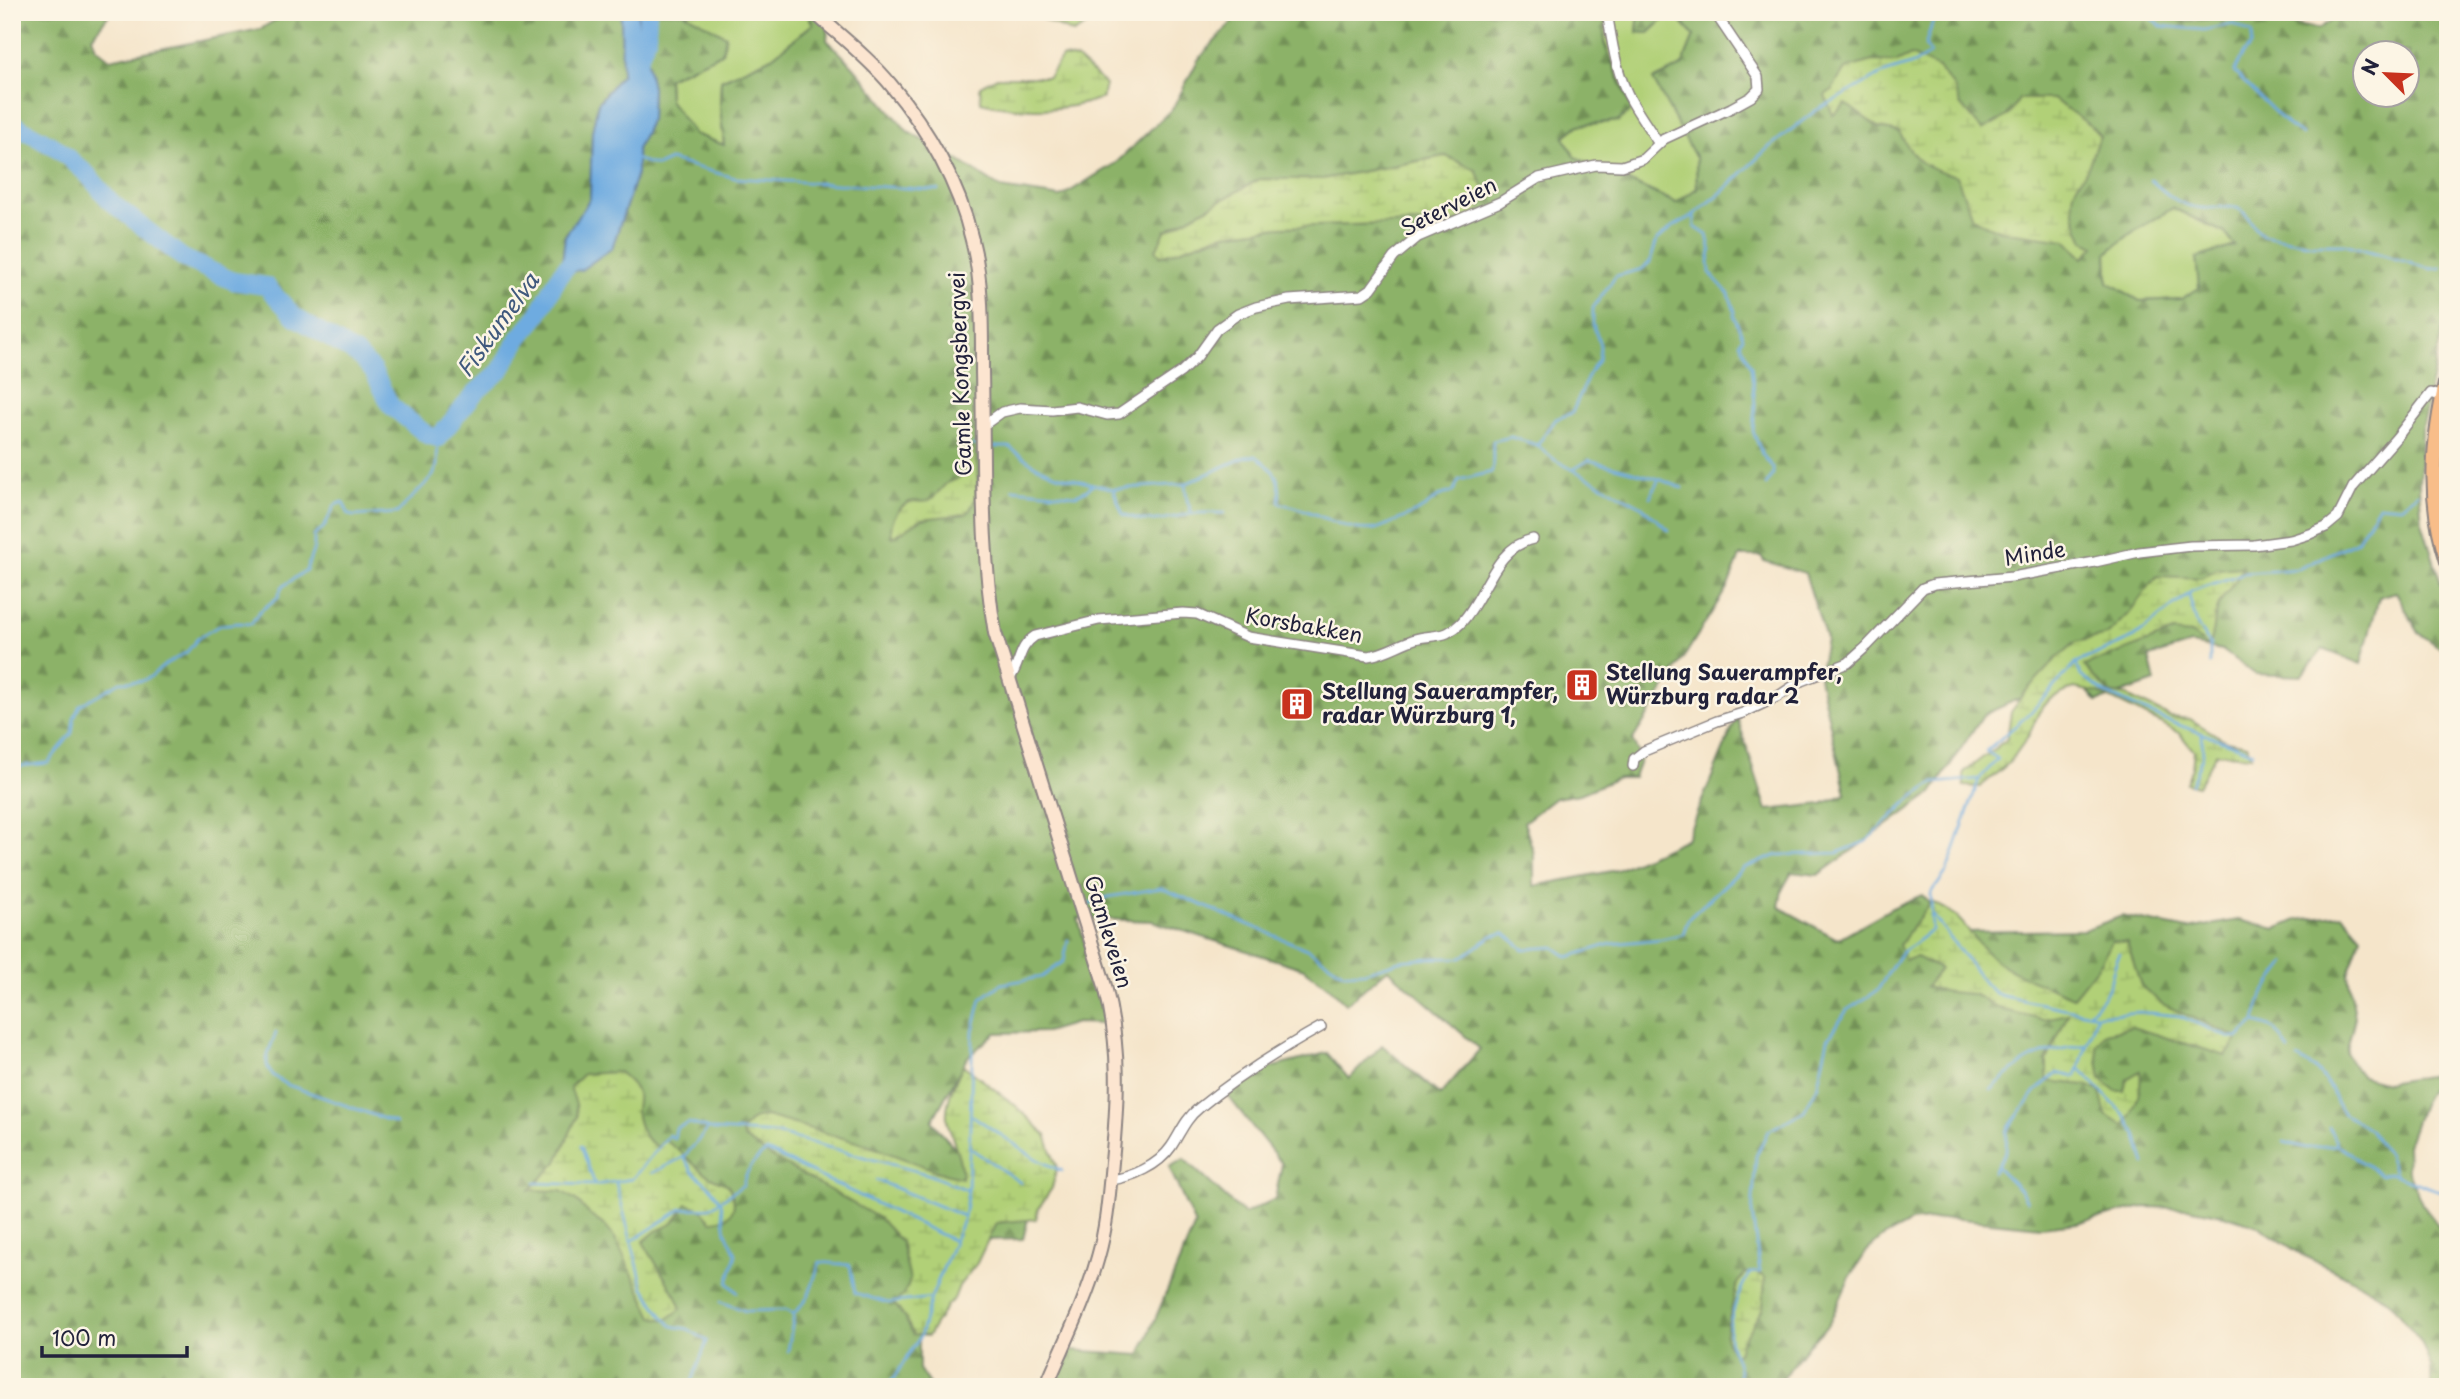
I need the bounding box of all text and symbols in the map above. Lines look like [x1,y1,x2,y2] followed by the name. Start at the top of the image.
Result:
[2352,38,2422,108] north arrow
[2354,54,2385,79] text: N
[1395,167,1502,243] street label: Seterveien
[447,264,547,384] water label: Fiskumelva
[939,271,979,477] street label: Gamle Kongsbergvei
[2002,531,2067,573] street label: Minde
[1243,598,1365,650] street label: Korsbakken
[1606,655,1842,711] place label: Stellung Sauerampfer, Würzburg radar 2
[1563,666,1601,704] building icon: Stellung Sauerampfer, Würzburg radar 2
[1322,674,1558,730] place label: Stellung Sauerampfer, radar Würzburg 1,
[1278,685,1316,723] building icon: Stellung Sauerampfer, radar Würzburg 1,
[1078,871,1142,992] street label: Gamleveien
[42,1315,187,1359] scale bar
[52,1321,116,1353] text: 100 m

